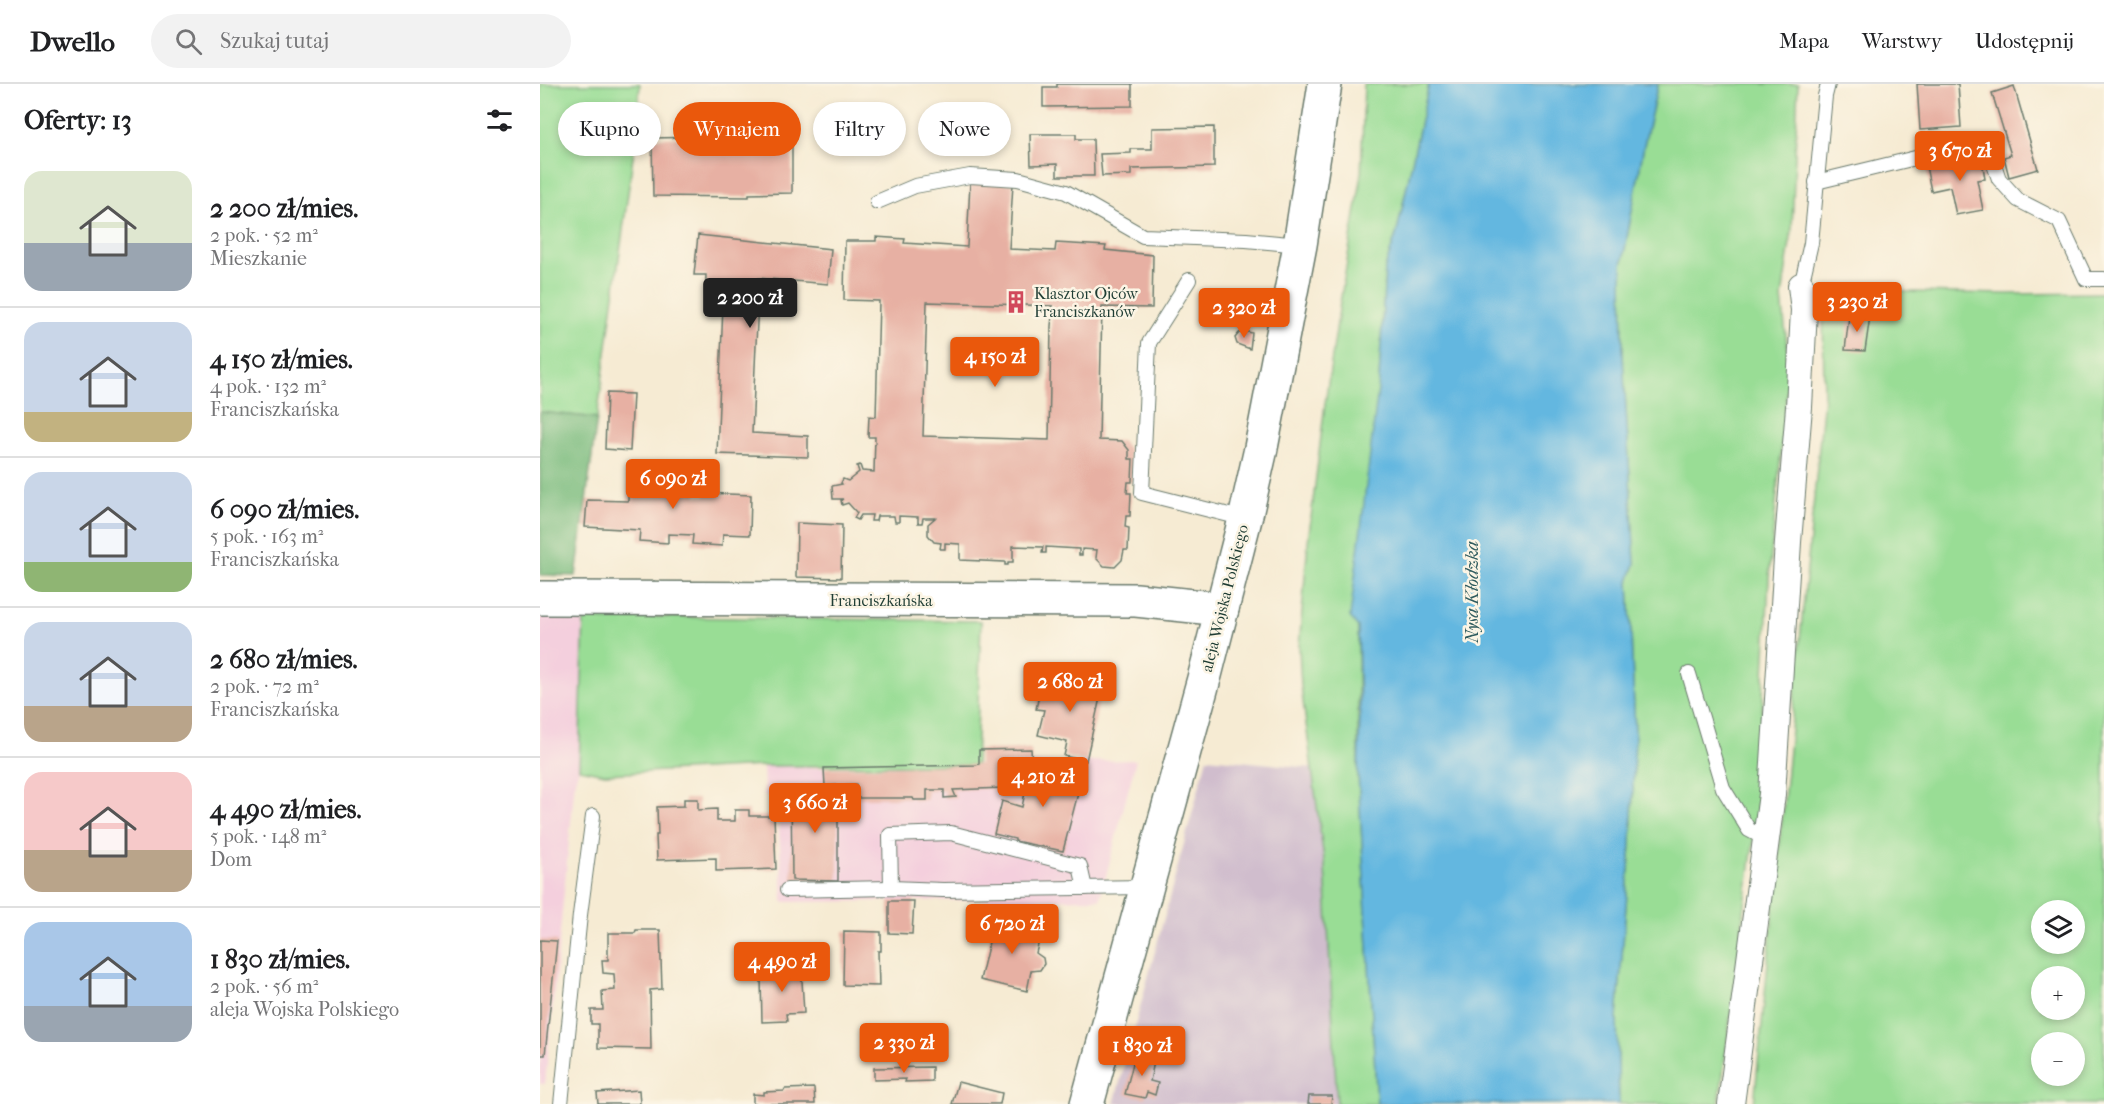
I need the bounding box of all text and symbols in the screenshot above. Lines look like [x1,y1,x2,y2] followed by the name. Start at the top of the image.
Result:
[151,14,571,68] search box
[30,25,115,58] text: Dwello
[172,25,205,58] icon: search
[220,28,329,54] text: Szukaj tutaj
[1779,29,1829,53] text: Mapa
[1862,29,1942,53] text: Warstwy
[1975,29,2074,53] text: Udostępnij
[558,102,661,156] chip: Kupno
[673,102,801,156] chip: Wynajem
[813,102,906,156] chip: Filtry
[918,102,1011,156] chip: Nowe
[483,104,516,137] icon: filters
[24,105,132,136] text: Oferty: 13
[1898,131,2022,182] pin: 3 670 zł
[1929,139,1991,162] text: 3 670 zł
[210,193,358,224] text: 2 200 zł/mies.
[72,195,144,267] icon: home
[210,224,318,247] text: 2 pok. · 52 m²
[210,247,307,270] text: Mieszkanie
[688,278,812,329] pin: 2 200 zł
[1795,282,1919,333] pin: 3 230 zł
[1034,284,1139,321] place label: Klasztor Ojców Franciszkanów
[717,286,783,309] text: 2 200 zł
[1182,288,1306,339] pin: 2 320 zł
[1003,289,1029,315] building icon: Klasztor Ojców Franciszkanów
[1827,290,1887,313] text: 3 230 zł
[1213,296,1275,319] text: 2 320 zł
[933,337,1057,388] pin: 4 150 zł
[210,344,353,375] text: 4 150 zł/mies.
[964,345,1026,368] text: 4 150 zł
[72,346,144,418] icon: home
[210,375,326,398] text: 4 pok. · 132 m²
[210,398,339,421] text: Franciszkańska
[611,459,735,510] pin: 6 090 zł
[640,467,706,490] text: 6 090 zł
[210,494,359,525] text: 6 090 zł/mies.
[72,496,144,568] icon: home
[1197,522,1252,674] street label: aleja Wojska Polskiego
[210,525,323,548] text: 5 pok. · 163 m²
[1462,541,1483,644] water label: Nysa Kłodzka
[210,548,339,571] text: Franciszkańska
[829,591,933,610] street label: Franciszkańska
[210,644,358,675] text: 2 680 zł/mies.
[72,646,144,718] icon: home
[1008,662,1132,713] pin: 2 680 zł
[1037,670,1103,693] text: 2 680 zł
[210,675,319,698] text: 2 pok. · 72 m²
[210,698,339,721] text: Franciszkańska
[981,757,1105,808] pin: 4 210 zł
[1011,765,1075,788] text: 4 210 zł
[753,783,877,834] pin: 3 660 zł
[783,791,847,814] text: 3 660 zł
[210,794,361,825] text: 4 490 zł/mies.
[72,796,144,868] icon: home
[210,825,326,848] text: 5 pok. · 148 m²
[210,848,252,871] text: Dom
[2031,900,2085,1086] map controls
[2031,900,2085,954] button: layers
[950,904,1074,955] pin: 6 720 zł
[980,912,1044,935] text: 6 720 zł
[720,942,844,993] pin: 4 490 zł
[210,944,350,975] text: 1 830 zł/mies.
[72,946,144,1018] icon: home
[748,950,816,973] text: 4 490 zł
[2031,966,2085,1020] button: +
[210,975,319,998] text: 2 pok. · 56 m²
[210,998,399,1021] text: aleja Wojska Polskiego
[842,1023,966,1074] pin: 2 330 zł
[1080,1026,1204,1077] pin: 1 830 zł
[874,1031,934,1054] text: 2 330 zł
[2031,1032,2085,1086] button: −
[1112,1034,1172,1057] text: 1 830 zł

